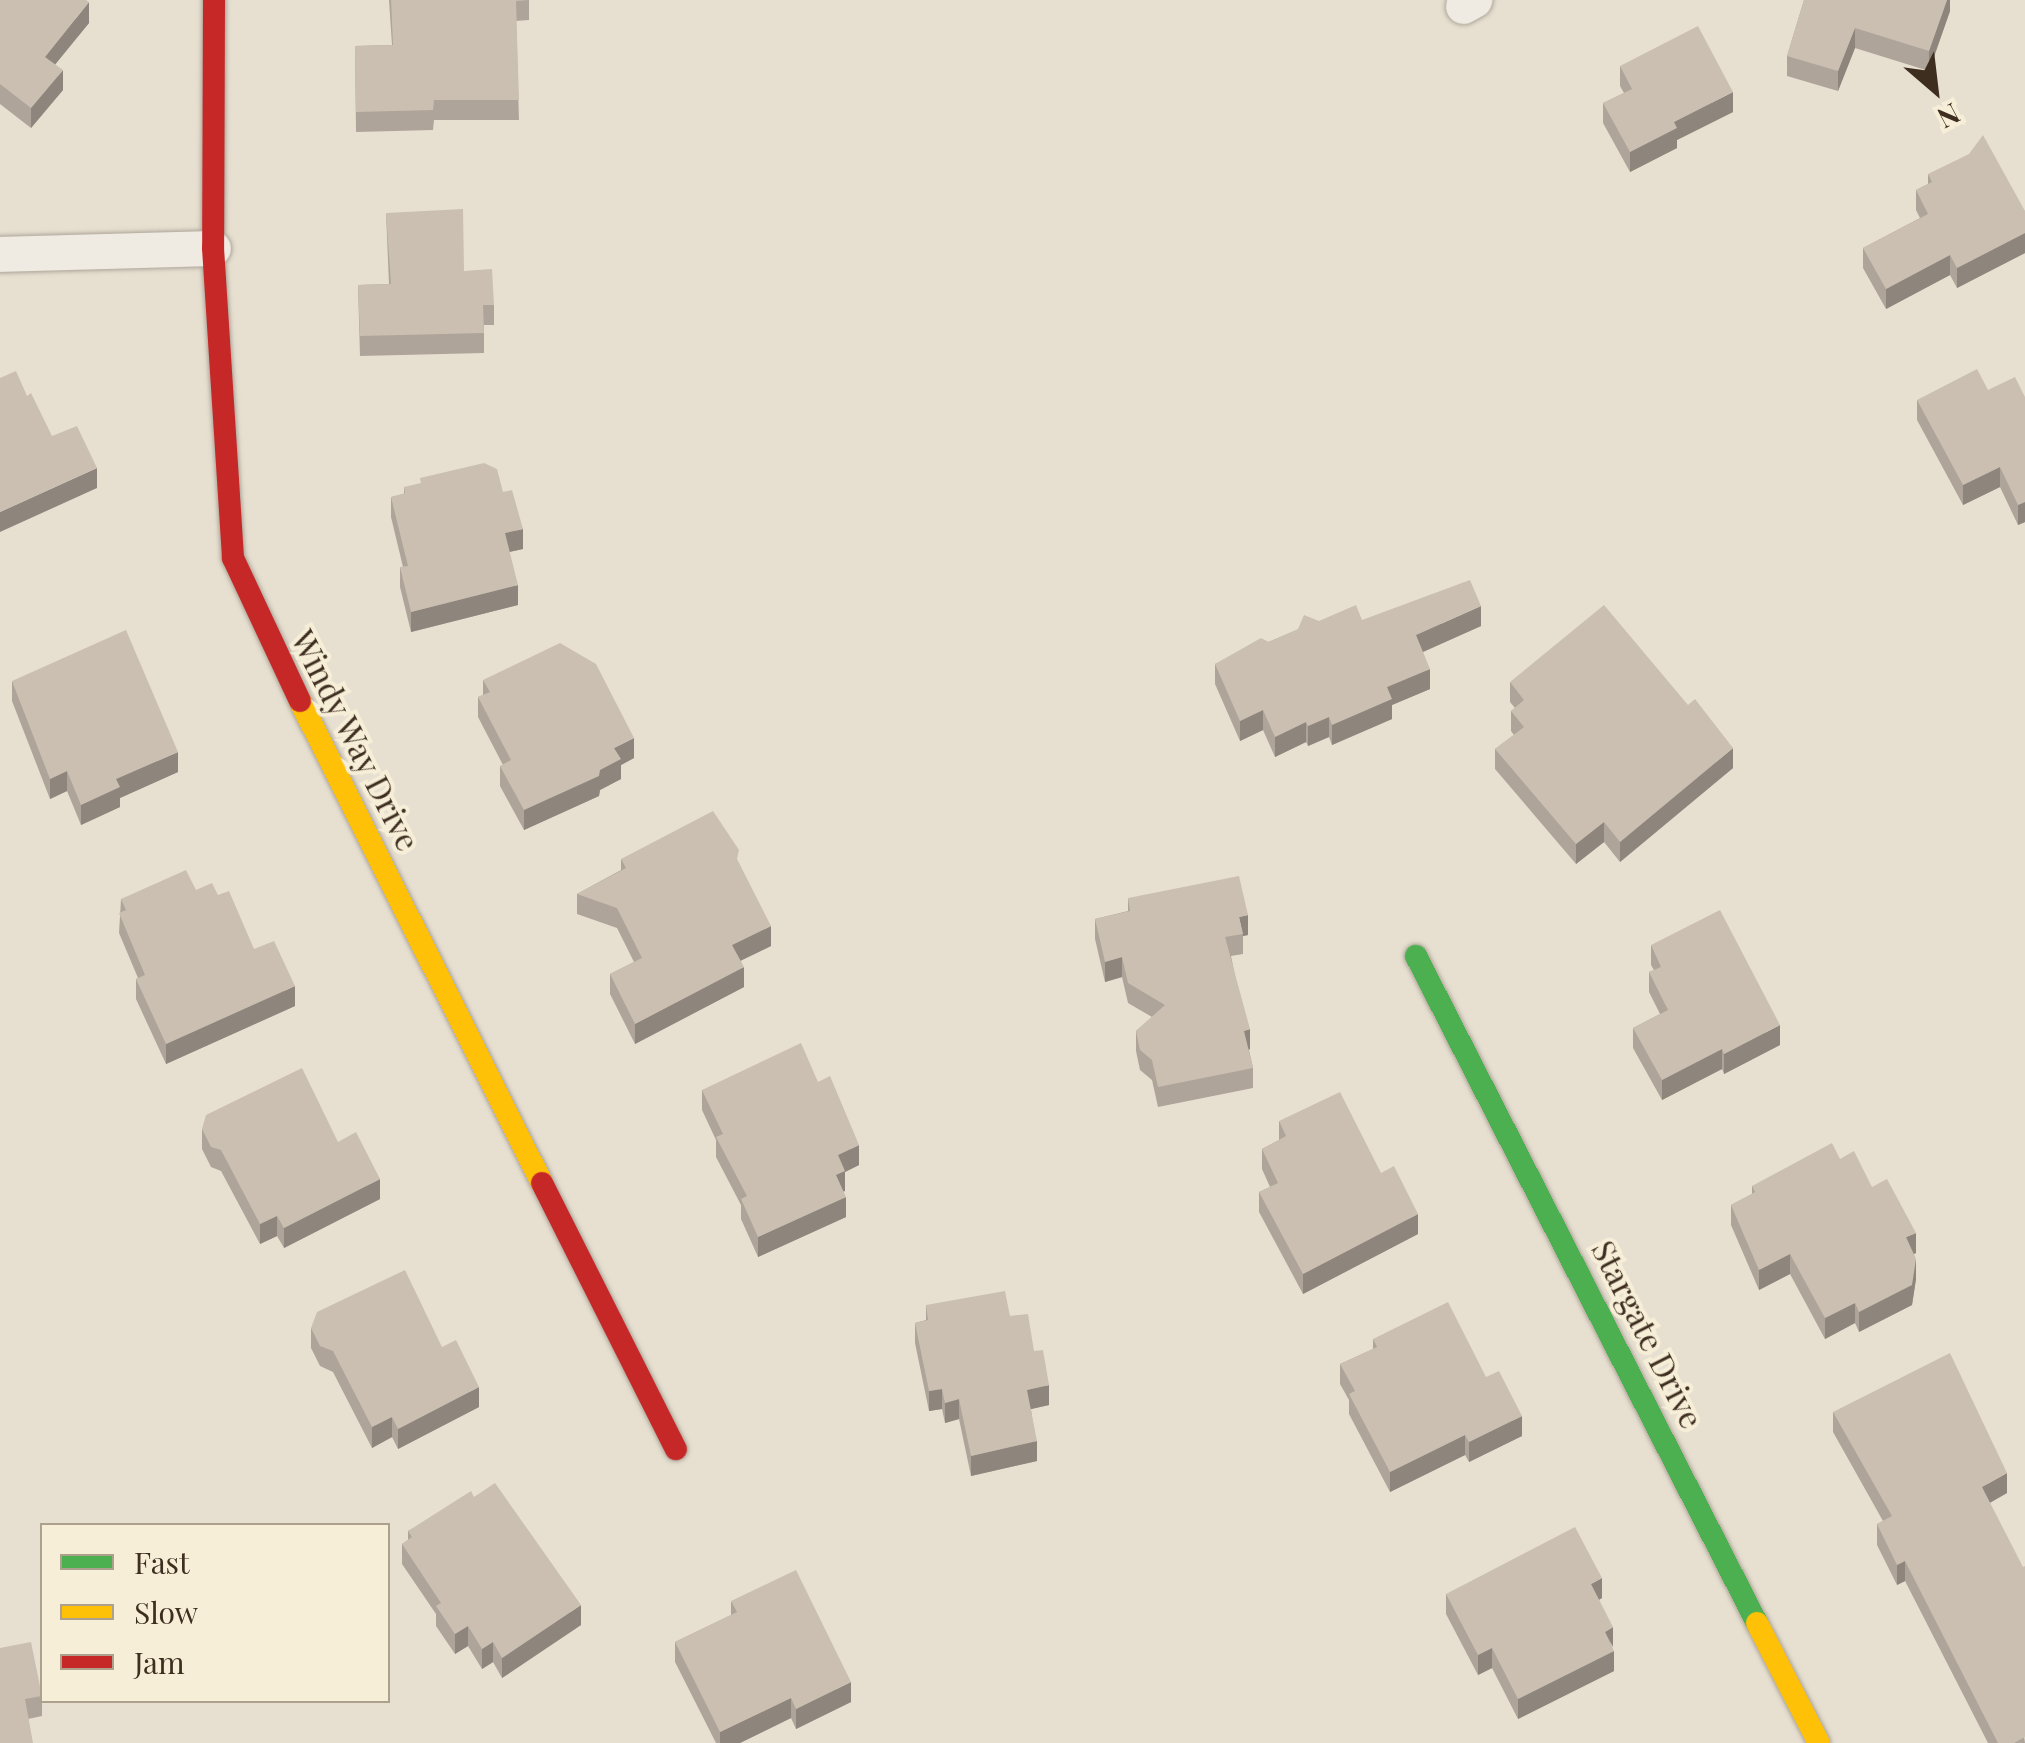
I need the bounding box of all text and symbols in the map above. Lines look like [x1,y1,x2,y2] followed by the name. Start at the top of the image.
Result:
[1885,40,1985,140] north arrow
[1932,96,1967,138] text: N
[283,622,429,858] street label: Windy Way Drive
[1584,1234,1712,1434] street label: Stargate Drive
[40,1523,390,1703] legend
[134,1542,190,1582] text: Fast
[134,1592,198,1632] text: Slow
[134,1642,185,1682] text: Jam

